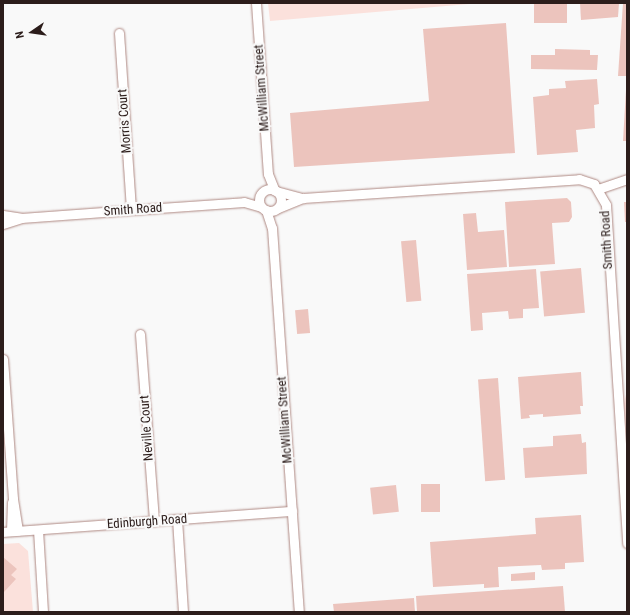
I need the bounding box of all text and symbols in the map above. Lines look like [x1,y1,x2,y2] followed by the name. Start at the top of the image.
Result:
[12,12,52,52] north arrow
[13,30,27,40] text: N
[251,44,273,132] street label: McWilliam Street
[115,88,135,154] street label: Morris Court
[103,200,163,220] street label: Smith Road
[598,210,616,270] street label: Smith Road
[274,376,296,464] street label: McWilliam Street
[137,395,157,461] street label: Neville Court
[106,511,188,533] street label: Edinburgh Road

